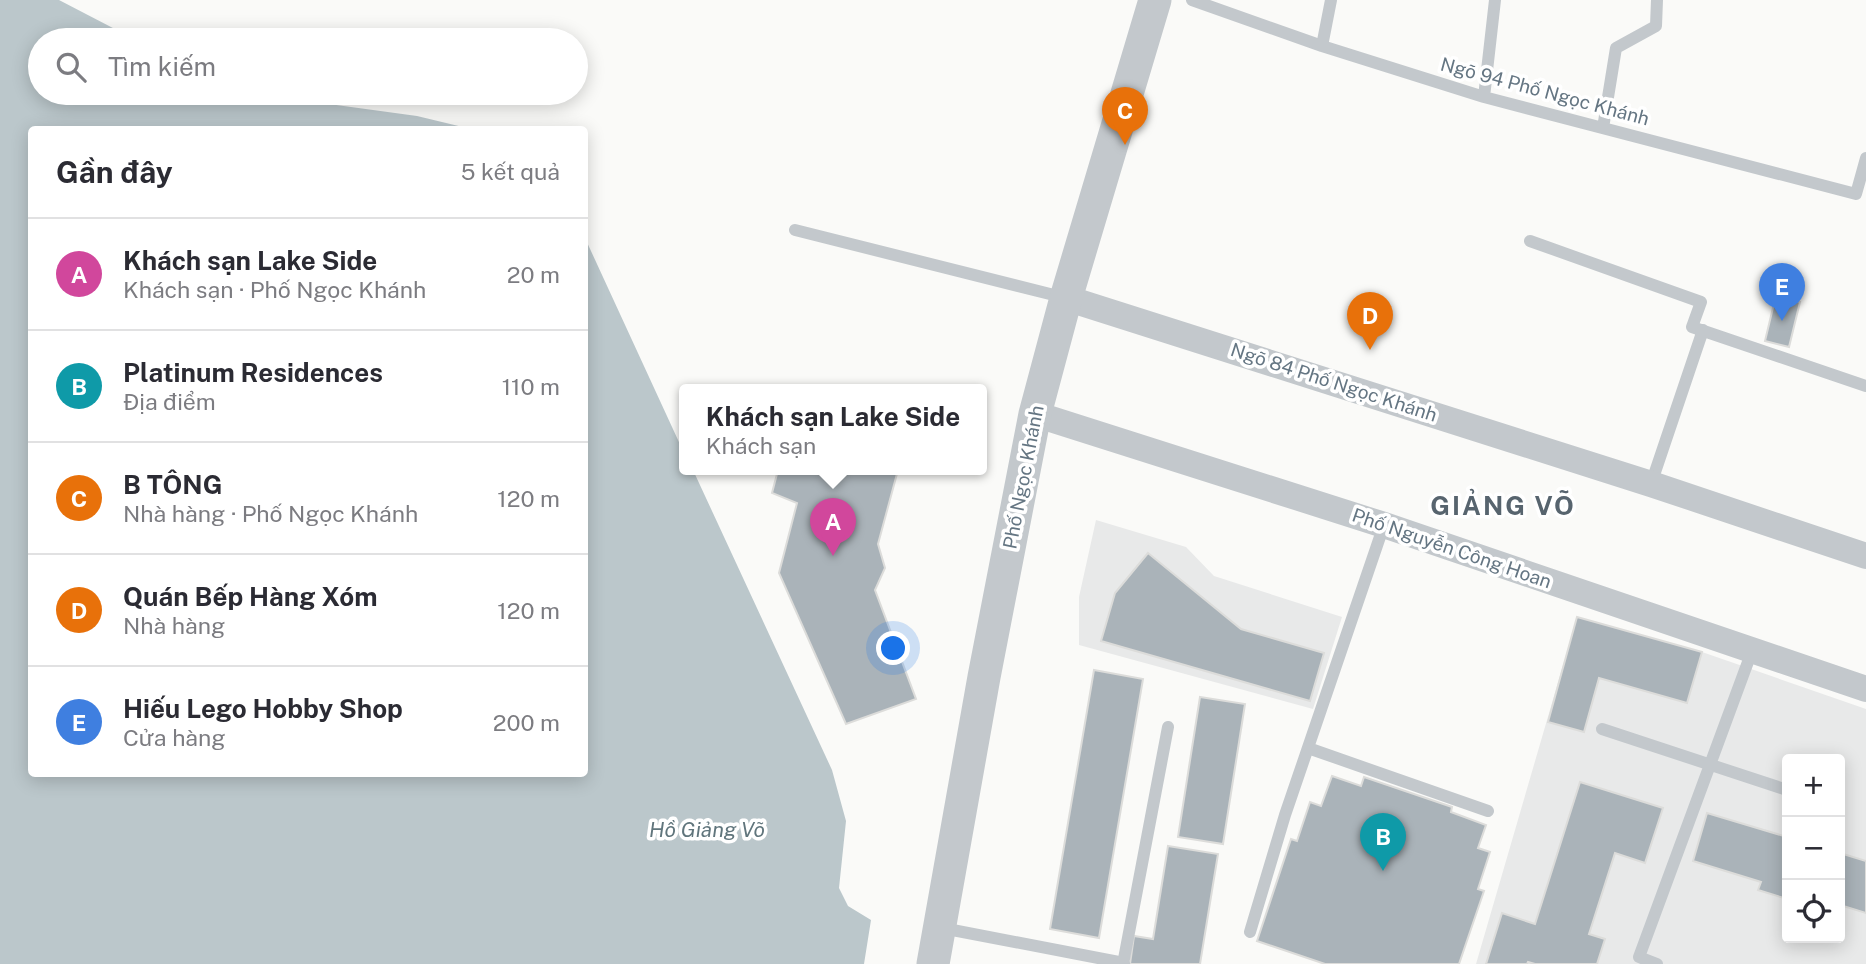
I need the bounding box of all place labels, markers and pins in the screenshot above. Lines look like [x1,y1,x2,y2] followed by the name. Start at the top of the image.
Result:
[1102,87,1148,145] pin: C
[1759,263,1805,321] pin: E
[1347,292,1393,350] pin: D
[810,498,856,556] pin: A
[1360,813,1406,871] pin: B

